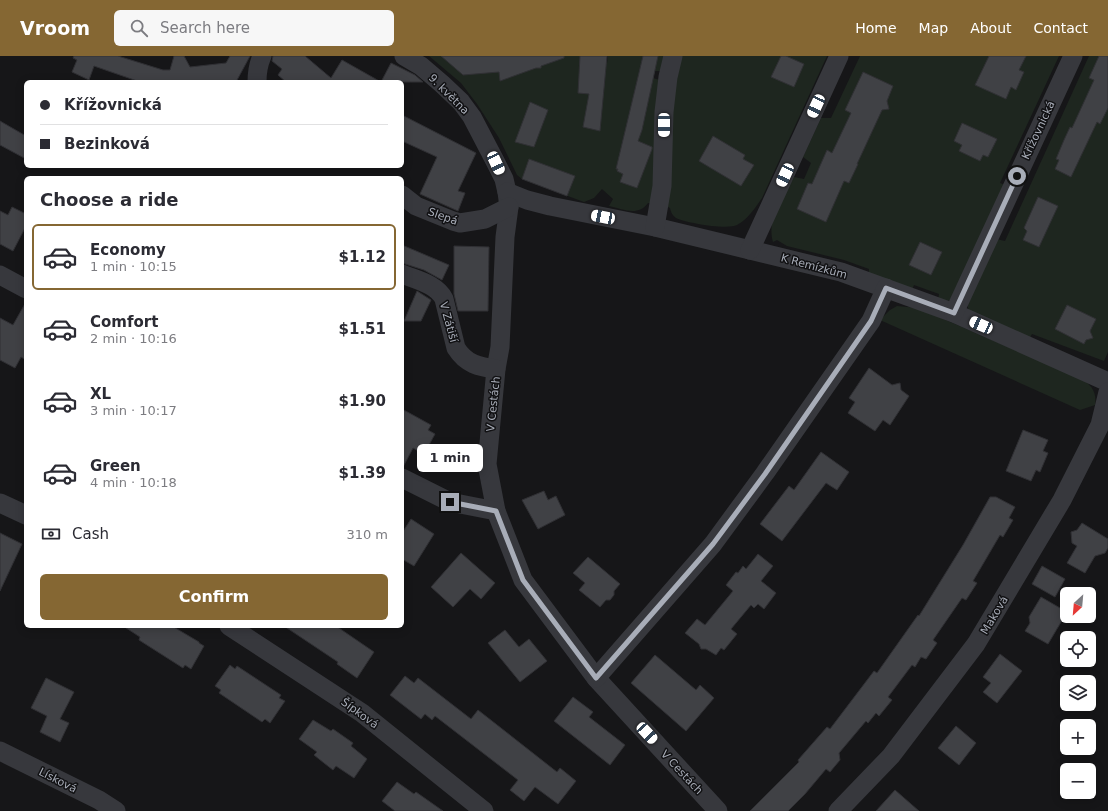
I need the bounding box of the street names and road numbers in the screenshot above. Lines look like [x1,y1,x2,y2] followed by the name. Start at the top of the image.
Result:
[426,71,472,117] street label: 9. května
[1019,99,1058,161] street label: Křížovnická
[426,205,459,228] street label: Slepá
[779,251,848,282] street label: K Remízkům
[437,300,460,345] street label: V Zátiší
[484,376,503,432] street label: V Cestách
[978,594,1011,637] street label: Maková
[338,696,381,731] street label: Šípková
[658,748,705,797] street label: V Cestách
[37,765,79,796] street label: Lísková

